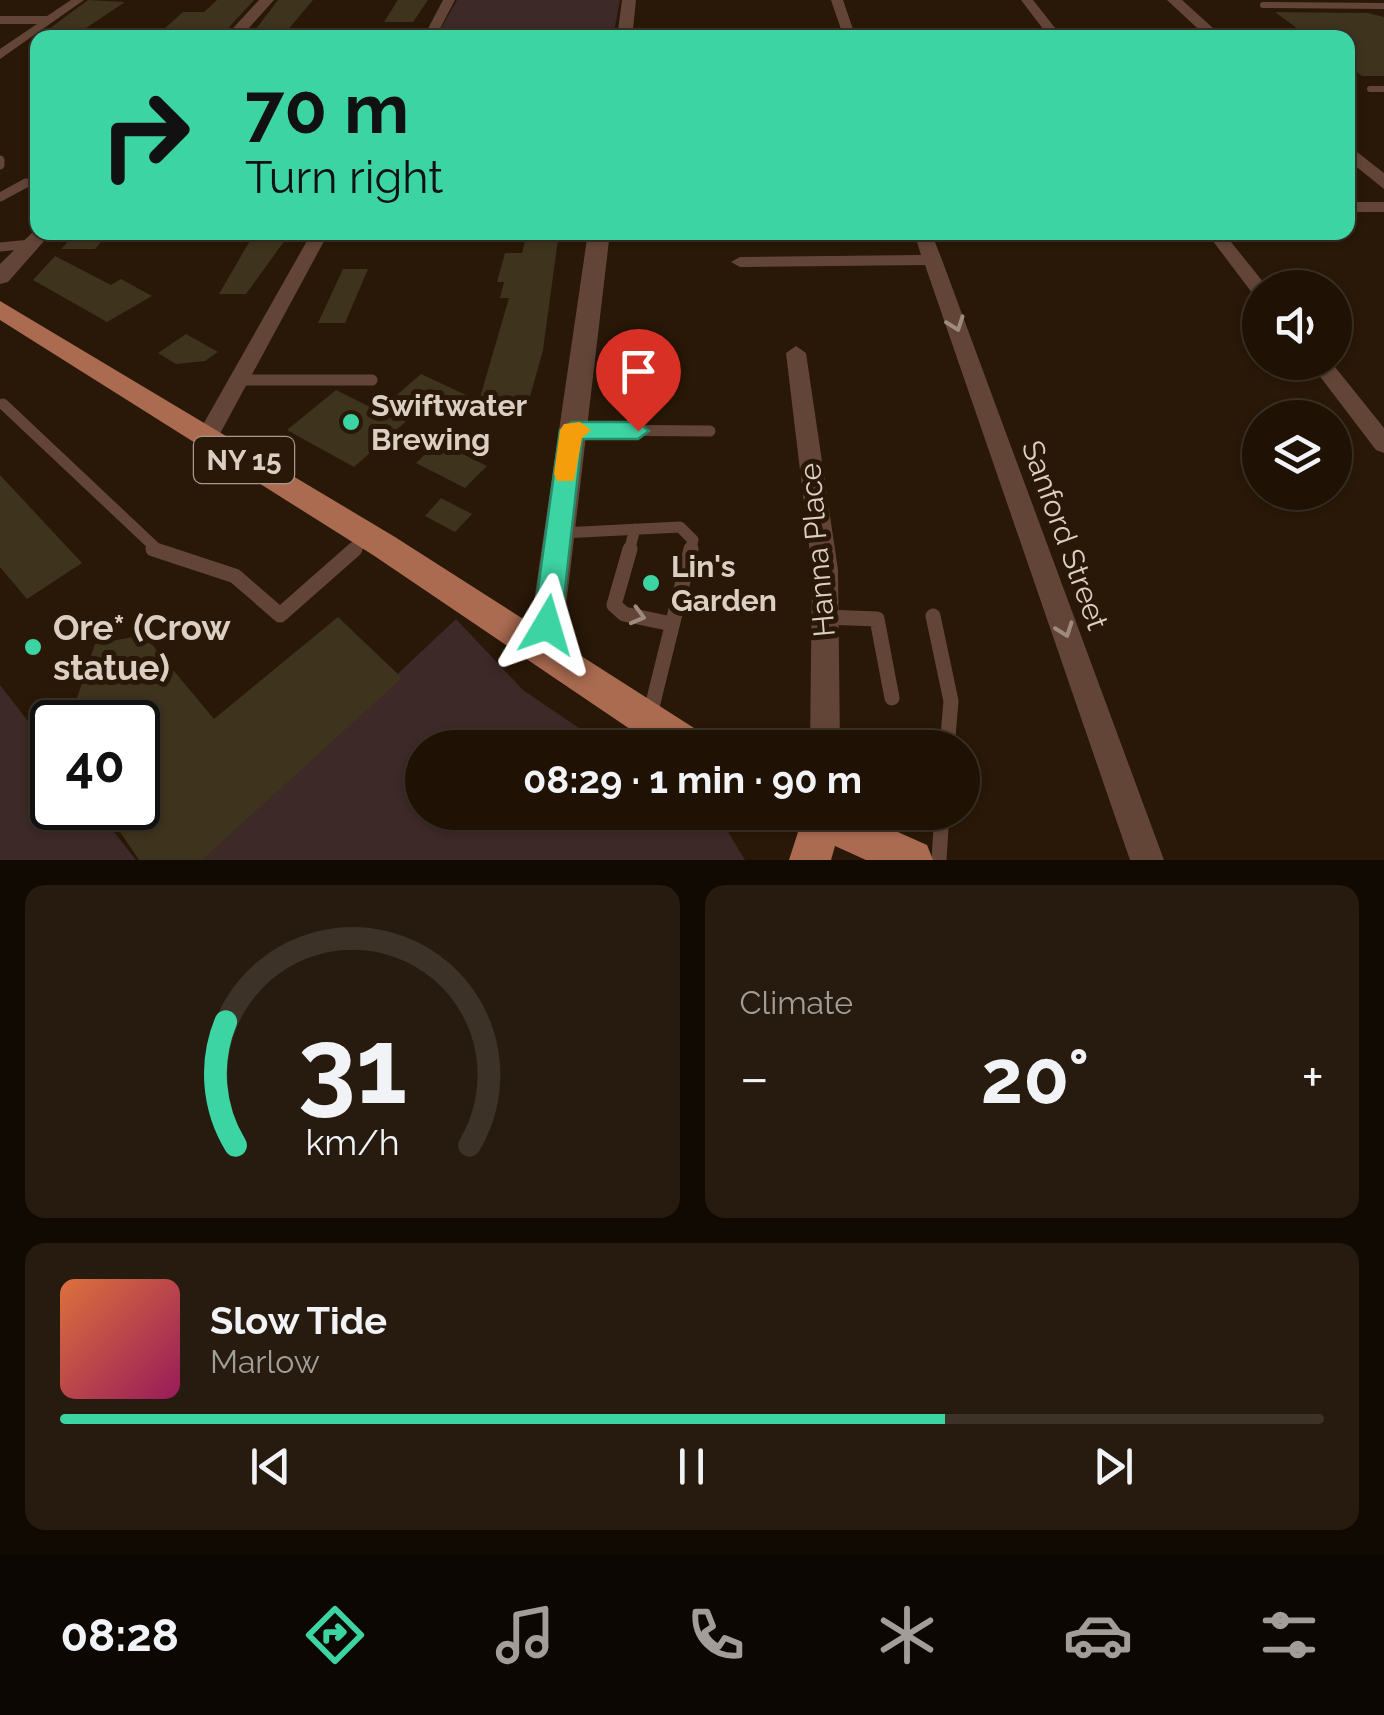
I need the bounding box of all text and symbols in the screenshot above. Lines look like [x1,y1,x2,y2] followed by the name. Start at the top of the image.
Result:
[245,67,409,149] text: 70 m
[80,70,210,200] icon: right
[245,151,443,204] text: Turn right
[1242,270,1352,510] map controls
[1242,270,1352,380] button: sound
[944,315,965,332] one-way arrow
[596,329,681,432] pin
[611,344,666,399] icon: arrive
[371,388,527,457] place label: Swiftwater Brewing
[1242,400,1352,510] button: layers
[340,411,362,433] marker: Swiftwater Brewing
[1015,436,1115,634] street label: Sanford Street
[194,437,294,483] road number: NY 15
[792,462,842,638] street label: Hanna Place
[671,549,777,618] place label: Lin's Garden
[640,572,662,594] marker: Lin's Garden
[495,573,599,677] position arrow
[628,604,645,625] one-way arrow
[53,607,231,688] place label: Ore* (Crow statue)
[1053,621,1074,638] one-way arrow
[22,636,44,658] marker: Ore* (Crow statue)
[30,700,160,830] speed limit sign: 40
[523,757,862,802] text: 08:29 · 1 min · 90 m
[740,984,853,1021] text: Climate
[298,1005,407,1127] text: 31
[981,1032,1089,1121] text: 20°
[740,1045,769,1110] text: −
[1301,1045,1324,1110] text: +
[305,1121,399,1163] text: km/h
[210,1298,387,1343] text: Slow Tide
[210,1343,320,1380] text: Marlow
[243,1439,298,1494] icon: previous
[664,1439,719,1494] icon: pause
[1086,1439,1141,1494] icon: next
[300,1600,370,1670] icon: directions
[490,1600,560,1670] icon: music
[681,1600,751,1670] icon: phone
[872,1600,942,1670] icon: climate
[1063,1600,1133,1670] icon: car
[1254,1600,1324,1670] icon: filters
[60,1609,179,1662] text: 08:28

